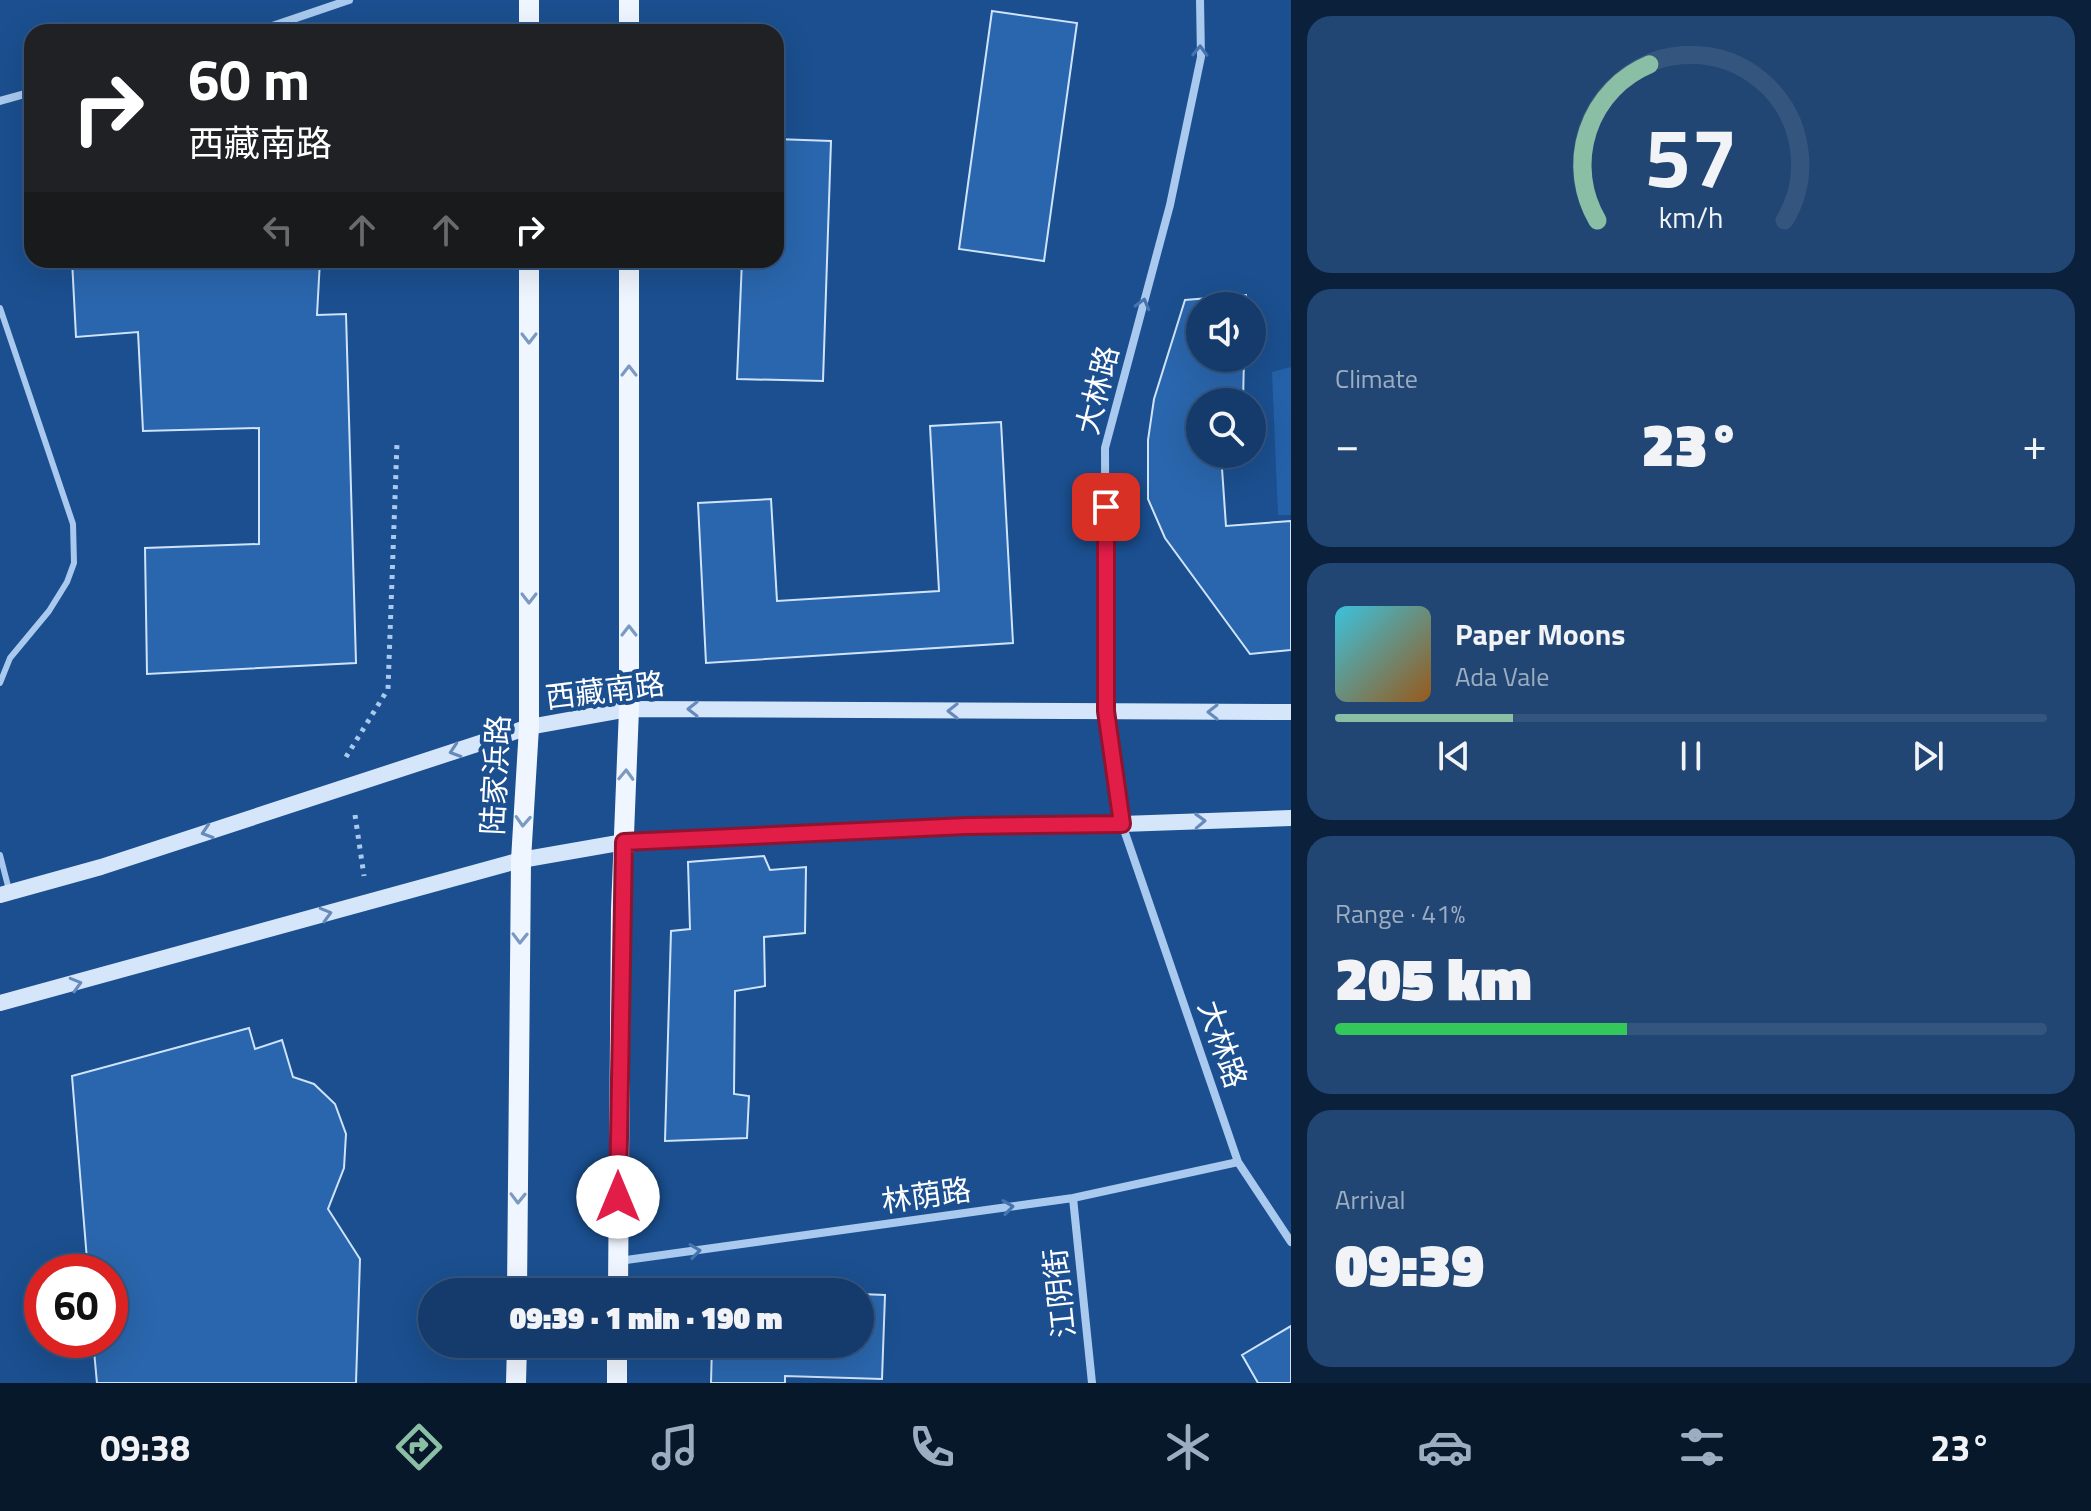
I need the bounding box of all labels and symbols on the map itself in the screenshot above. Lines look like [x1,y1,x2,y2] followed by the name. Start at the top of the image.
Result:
[1192,44,1209,57] one-way arrow
[1134,298,1151,312] one-way arrow
[520,332,538,345] one-way arrow
[1064,341,1130,439] street label: 大林路
[620,364,638,377] one-way arrow
[1072,473,1140,541] pin
[520,592,538,605] one-way arrow
[620,624,638,637] one-way arrow
[543,660,667,720] street label: 西藏南路
[686,700,699,718] one-way arrow
[946,702,959,720] one-way arrow
[1206,703,1219,721] one-way arrow
[469,714,521,836] street label: 陆家浜路
[448,742,462,758] one-way arrow
[618,768,635,781] one-way arrow
[1194,813,1207,830] one-way arrow
[515,815,532,828] one-way arrow
[201,823,215,839] one-way arrow
[318,907,332,923] one-way arrow
[512,932,529,945] one-way arrow
[68,977,82,993] one-way arrow
[1187,994,1259,1094] street label: 大林路
[576,1155,660,1239] position arrow
[878,1166,974,1224] street label: 林荫路
[509,1192,527,1205] one-way arrow
[1001,1199,1015,1216] one-way arrow
[688,1243,702,1260] one-way arrow
[1031,1246,1087,1340] street label: 江阴街
[24,1254,128,1358] speed limit sign: 60

